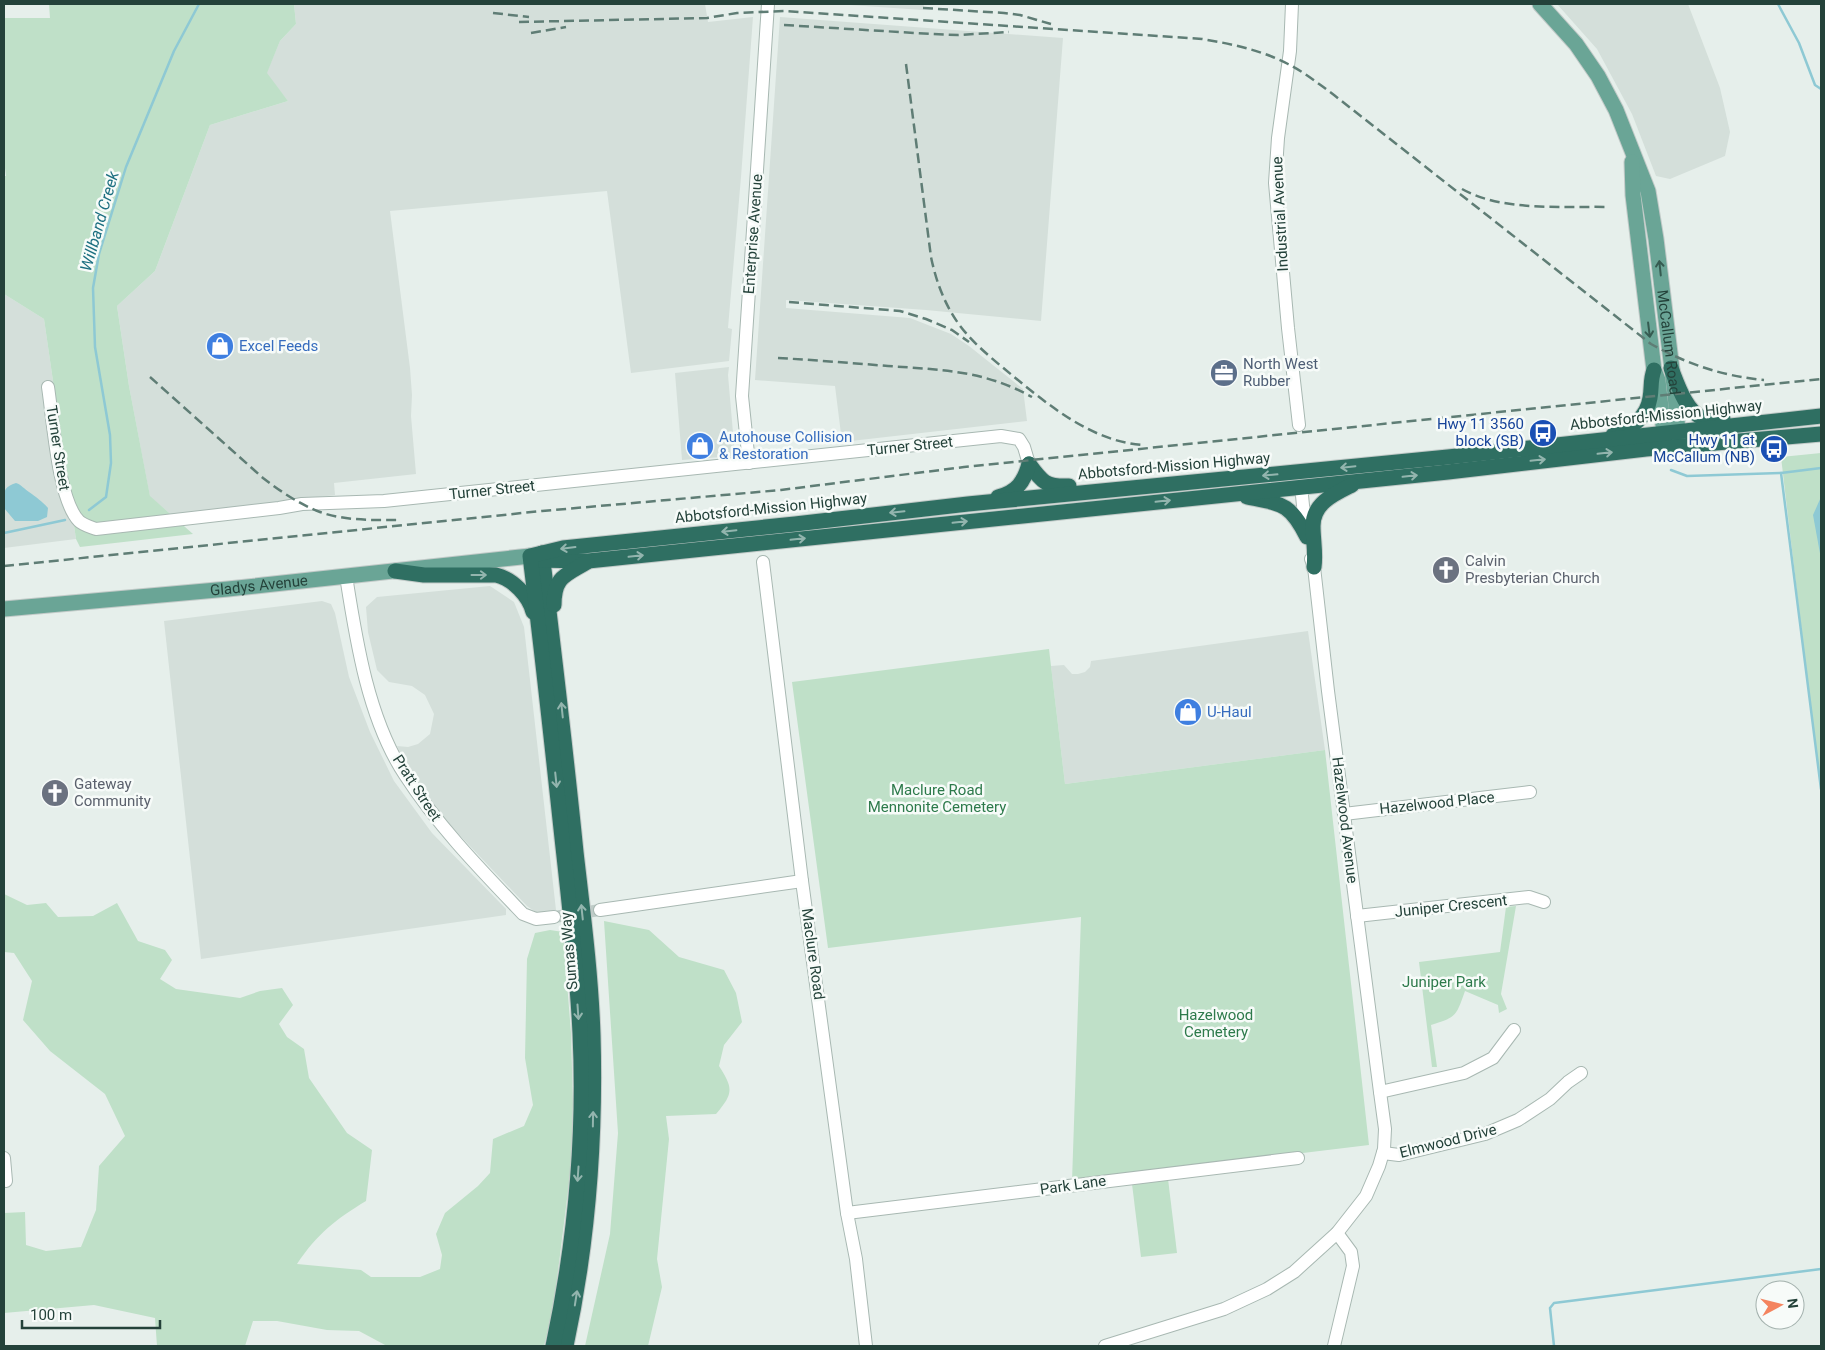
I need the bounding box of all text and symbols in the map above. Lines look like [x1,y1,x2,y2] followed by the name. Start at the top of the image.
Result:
[1268,156,1292,272] street label: Industrial Avenue
[76,168,123,273] water label: Willband Creek
[740,173,766,295] street label: Enterprise Avenue
[1655,260,1665,276] one-way arrow
[1653,289,1684,396] street label: McCallum Road
[1645,322,1655,338] one-way arrow
[205,331,235,361] shop icon: Excel Feeds
[239,337,318,355] place label: Excel Feeds
[1243,355,1318,390] place label: North West Rubber
[1209,358,1239,388] office icon: North West Rubber
[1569,396,1763,434] street label: Abbotsford-Mission Highway
[42,404,74,492] street label: Turner Street
[1437,415,1524,450] place label: Hwy 11 3560 block (SB)
[1528,418,1558,448] bus stop icon: Hwy 11 3560 block (SB)
[719,428,852,463] place label: Autohouse Collision & Restoration
[685,431,715,461] shop icon: Autohouse Collision & Restoration
[1653,431,1755,466] place label: Hwy 11 at McCallum (NB)
[866,433,954,459] street label: Turner Street
[1759,434,1789,464] bus stop icon: Hwy 11 at McCallum (NB)
[1596,448,1612,458] one-way arrow
[1077,449,1271,483] street label: Abbotsford-Mission Highway
[1530,455,1546,465] one-way arrow
[1340,462,1356,472] one-way arrow
[1262,470,1278,480] one-way arrow
[1402,471,1418,480] one-way arrow
[448,477,536,503] street label: Turner Street
[674,489,868,527] street label: Abbotsford-Mission Highway
[1155,496,1171,506] one-way arrow
[889,507,905,517] one-way arrow
[951,517,967,527] one-way arrow
[722,526,738,536] one-way arrow
[790,534,806,544] one-way arrow
[560,543,576,553] one-way arrow
[628,551,644,561] one-way arrow
[1465,552,1600,587] place label: Calvin Presbyterian Church
[1431,555,1461,585] church icon: Calvin Presbyterian Church
[470,570,487,580] one-way arrow
[209,571,309,600] street label: Gladys Avenue
[1173,697,1203,727] shop icon: U-Haul
[557,702,567,718] one-way arrow
[1207,703,1252,721] place label: U-Haul
[389,751,445,825] street label: Pratt Street
[1328,756,1362,884] street label: Hazelwood Avenue
[551,772,561,788] one-way arrow
[74,775,151,810] place label: Gateway Community
[40,778,70,808] church icon: Gateway Community
[868,781,1006,816] park label: Maclure Road Mennonite Cemetery
[1379,788,1495,818] street label: Hazelwood Place
[1394,891,1508,921] street label: Juniper Crescent
[578,904,587,920] one-way arrow
[798,907,828,1001] street label: Maclure Road
[557,911,581,991] street label: Sumas Way
[1402,973,1486,991] park label: Juniper Park
[574,1004,583,1020] one-way arrow
[1179,1006,1253,1041] park label: Hazelwood Cemetery
[588,1112,598,1128] one-way arrow
[1398,1120,1499,1162] street label: Elmwood Drive
[573,1166,582,1182] one-way arrow
[1039,1171,1107,1199] street label: Park Lane
[1755,1280,1805,1330] north arrow
[571,1291,581,1307] one-way arrow
[22,1298,160,1330] scale bar
[1784,1298,1801,1309] text: N
[30,1306,72,1324] text: 100 m

